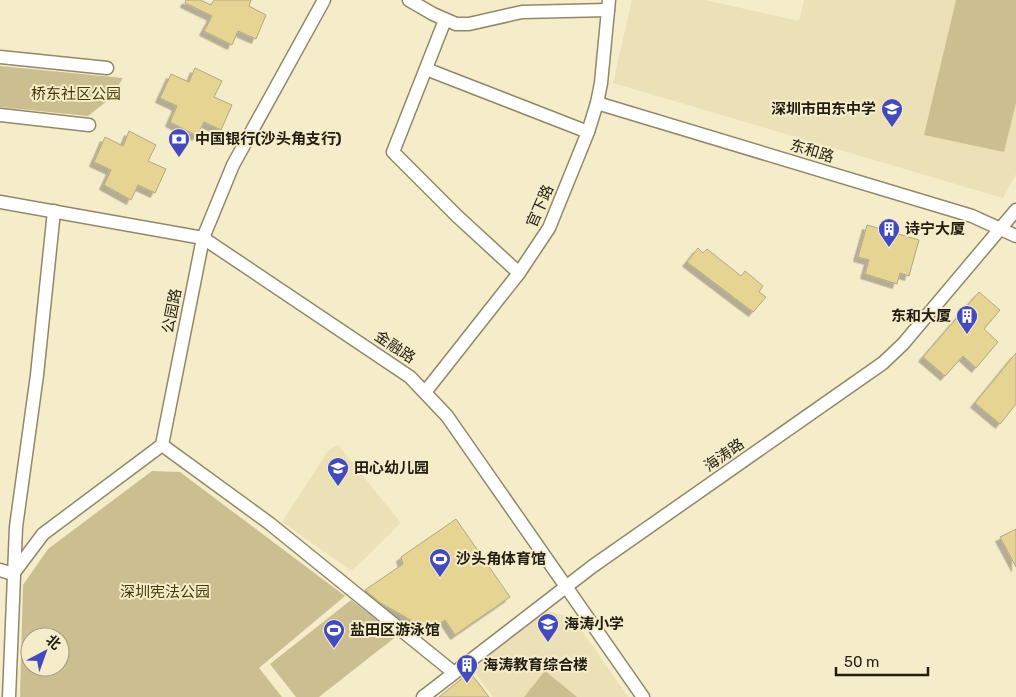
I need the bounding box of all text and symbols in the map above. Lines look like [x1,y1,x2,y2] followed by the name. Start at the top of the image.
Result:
[31,85,121,103] park label: 桥东社区公园
[880,97,904,128] school or university icon: 深圳市田东中学
[771,100,876,118] place label: 深圳市田东中学
[167,127,191,158] bank icon: 中国银行(沙头角支行)
[195,130,342,148] place label: 中国银行(沙头角支行)
[788,136,836,166] street label: 东和路
[523,182,557,230] street label: 官下路
[877,217,901,248] building icon: 诗宁大厦
[905,220,965,238] place label: 诗宁大厦
[159,287,185,335] street label: 公园路
[955,304,979,335] building icon: 东和大厦
[891,307,951,325] place label: 东和大厦
[371,327,419,367] street label: 金融路
[700,435,748,475] street label: 海涛路
[326,456,350,487] school or university icon: 田心幼儿园
[354,459,429,477] place label: 田心幼儿园
[428,547,452,578] sports icon: 沙头角体育馆
[456,550,546,568] place label: 沙头角体育馆
[120,583,210,601] park label: 深圳宪法公园
[536,612,560,643] school or university icon: 海涛小学
[564,615,624,633] place label: 海涛小学
[322,618,346,649] sports icon: 盐田区游泳馆
[350,621,440,639] place label: 盐田区游泳馆
[20,627,70,677] north arrow
[42,632,64,654] text: 北
[836,644,928,676] scale bar
[455,653,479,684] building icon: 海涛教育综合楼
[844,653,879,671] text: 50 m
[483,656,588,674] place label: 海涛教育综合楼

